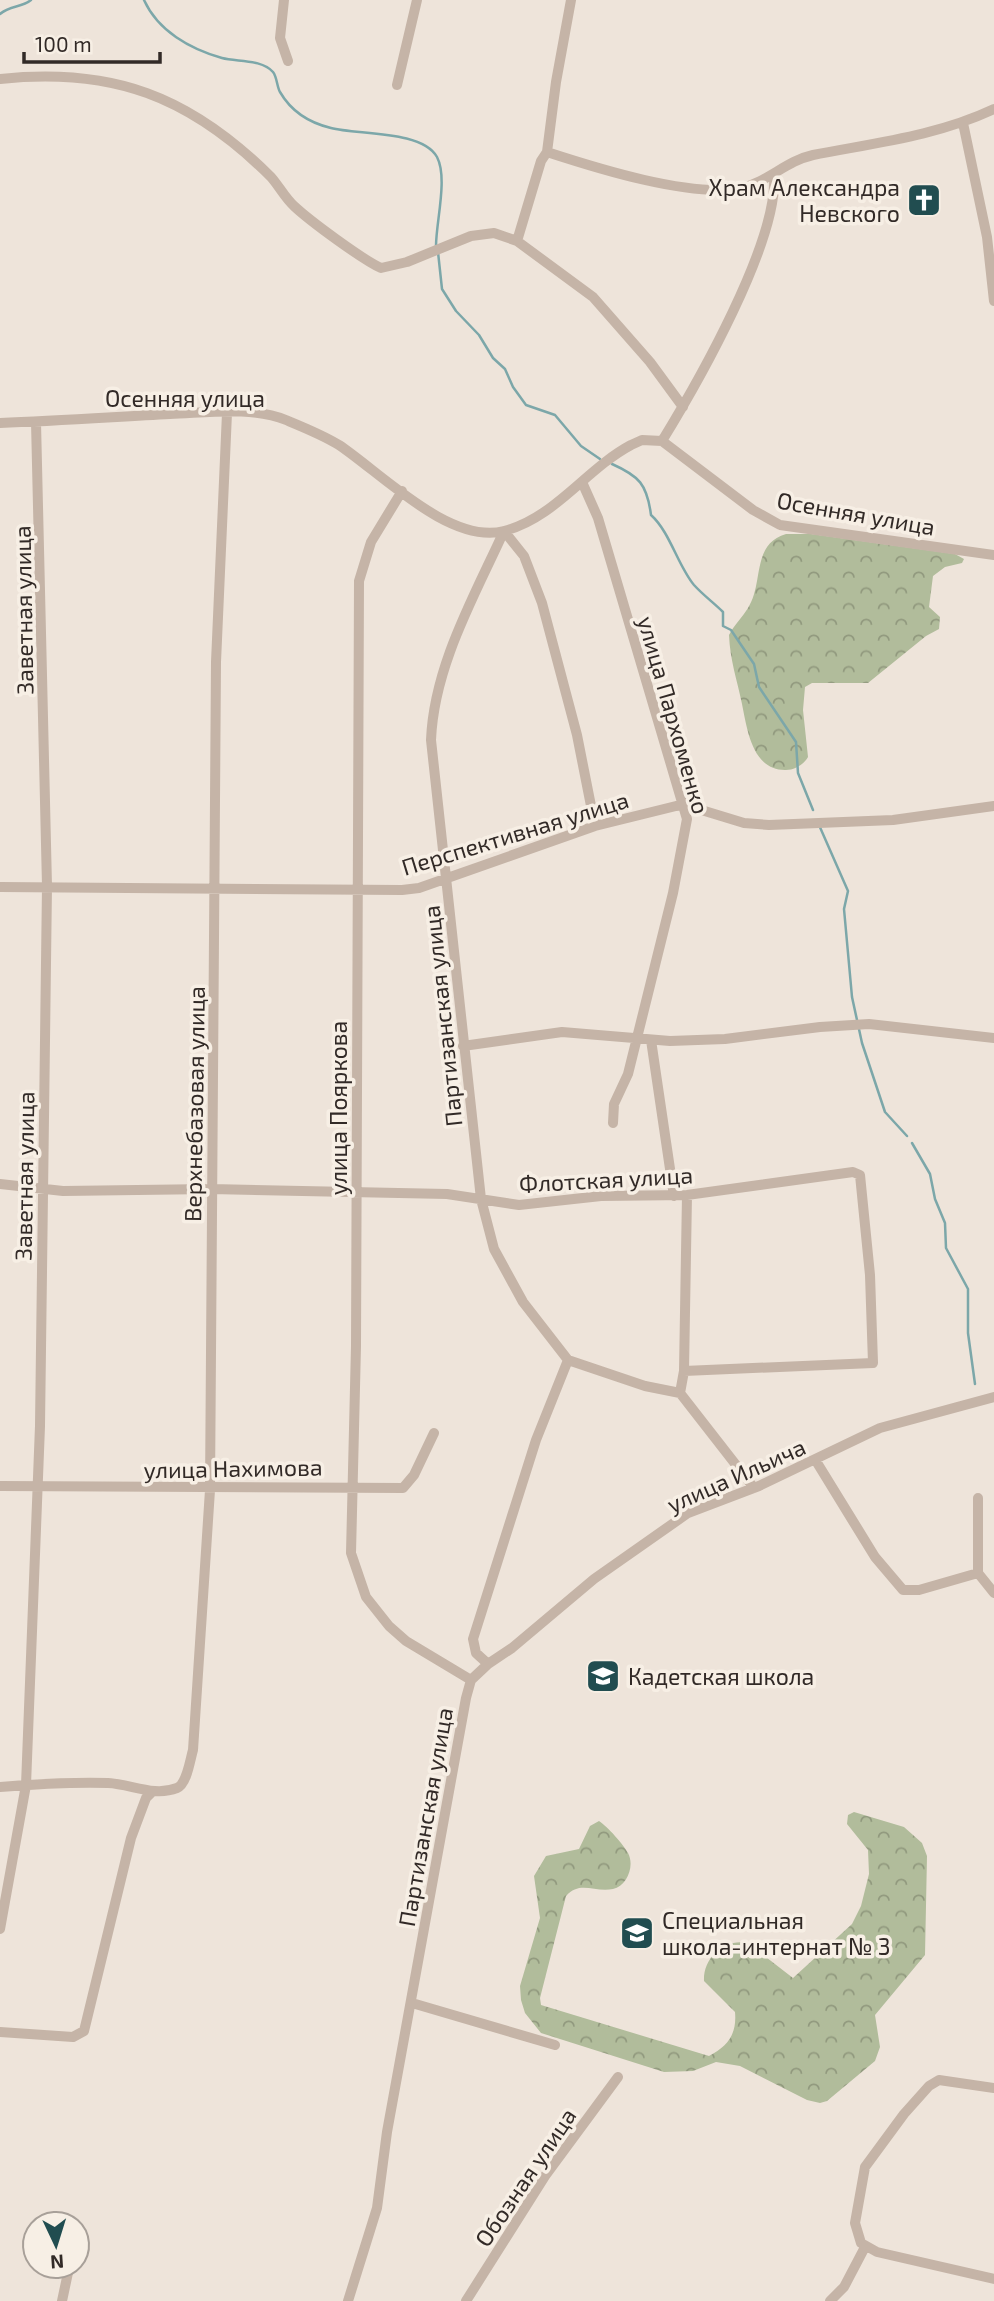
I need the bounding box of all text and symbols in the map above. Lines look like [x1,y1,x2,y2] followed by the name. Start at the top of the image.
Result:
[24,21,161,65] scale bar
[35,31,92,56] text: 100 m
[709,173,900,227] place label: Храм Александра Невского
[905,181,943,219] church icon: Храм Александра Невского
[105,384,265,413] street label: Осенняя улица
[775,485,937,542] street label: Осенняя улица
[8,525,39,695] street label: Заветная улица
[631,613,716,817] street label: улица Пархоменко
[398,785,632,882] street label: Перспективная улица
[416,904,469,1128] street label: Партизанская улица
[178,986,211,1222] street label: Верхнебазовая улица
[324,1021,353,1195] street label: улица Пояркова
[9,1091,40,1261] street label: Заветная улица
[518,1160,694,1199] street label: Флотская улица
[662,1432,810,1519] street label: улица Ильича
[143,1452,323,1485] street label: улица Нахимова
[584,1657,622,1695] school or university icon: Кадетская школа
[628,1662,814,1690] place label: Кадетская школа
[392,1705,459,1929] street label: Партизанская улица
[662,1906,890,1960] place label: Специальная школа-интернат № 3
[618,1914,656,1952] school or university icon: Специальная школа-интернат № 3
[468,2102,582,2252] street label: Обозная улица
[21,2210,91,2280] north arrow
[50,2251,65,2274] text: N

